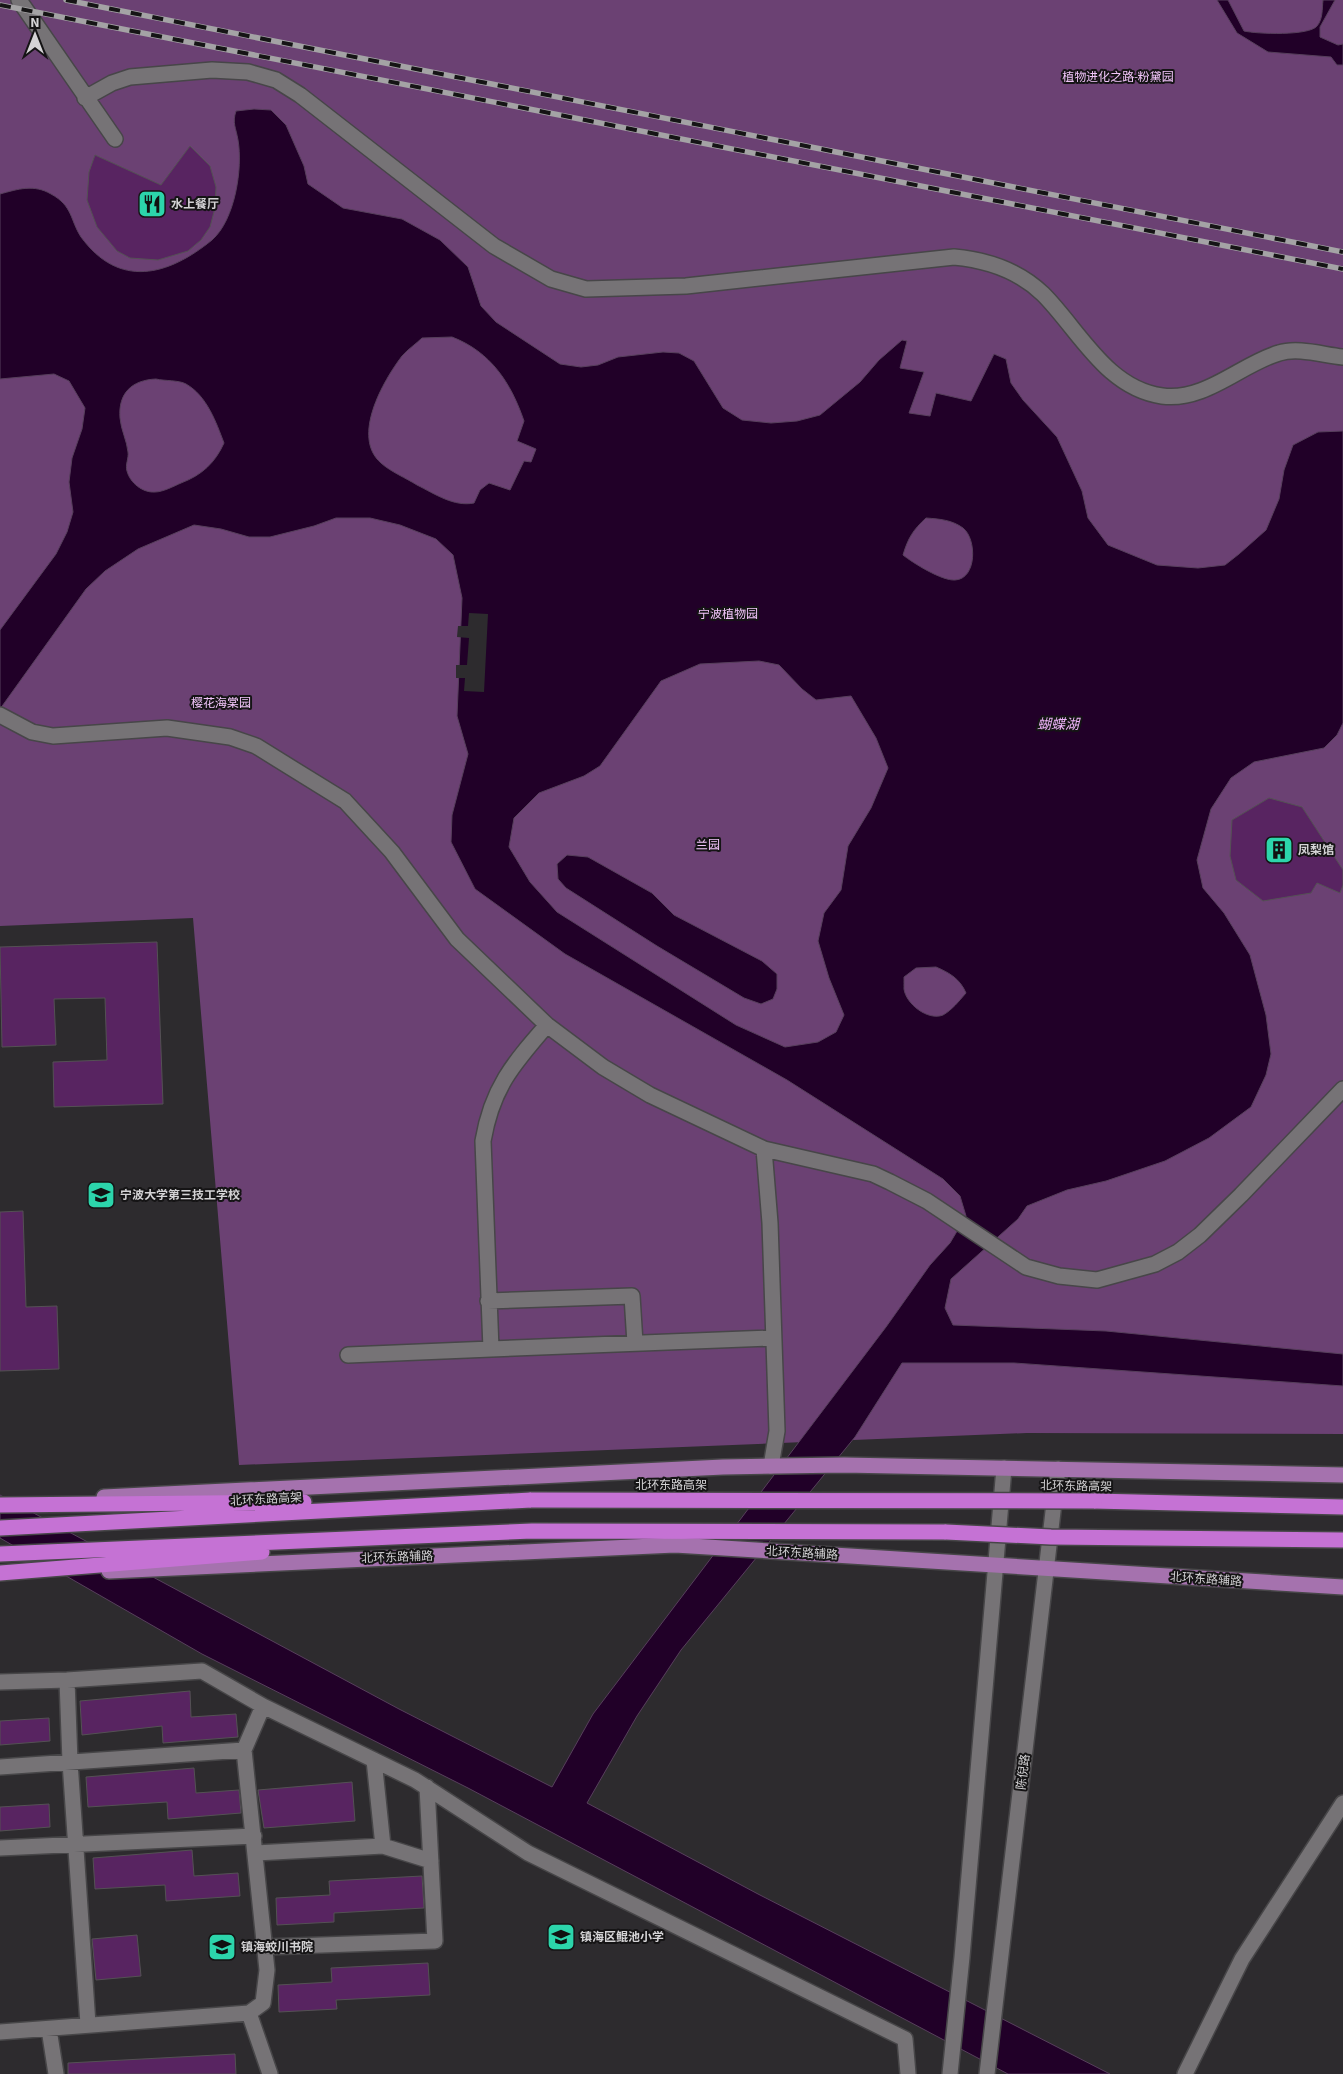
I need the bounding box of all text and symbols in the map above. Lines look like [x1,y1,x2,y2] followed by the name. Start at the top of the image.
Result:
[10,10,60,60] north arrow
[30,13,40,33] text: N
[1062,69,1174,86] park label: 植物进化之路-粉黛园
[137,189,167,219] restaurant icon: 水上餐厅
[171,196,219,213] place label: 水上餐厅
[698,606,758,623] park label: 宁波植物园
[191,695,251,712] park label: 樱花海棠园
[1037,715,1081,735] water label: 蝴蝶湖
[1264,835,1294,865] building icon: 凤梨馆
[696,837,720,854] park label: 兰园
[1298,842,1334,859] place label: 凤梨馆
[86,1180,116,1210] school or university icon: 宁波大学第三技工学校
[120,1187,240,1204] place label: 宁波大学第三技工学校
[635,1477,707,1494] street label: 北环东路高架
[1040,1477,1112,1496] street label: 北环东路高架
[230,1489,302,1510] street label: 北环东路高架
[766,1543,838,1564] street label: 北环东路辅路
[361,1548,433,1567] street label: 北环东路辅路
[1169,1569,1242,1590] street label: 北环东路辅路
[1013,1753,1034,1791] street label: 陈倪路
[546,1922,576,1952] school or university icon: 镇海区鲲池小学
[580,1929,664,1946] place label: 镇海区鲲池小学
[207,1932,237,1962] school or university icon: 镇海蛟川书院
[241,1939,313,1956] place label: 镇海蛟川书院

